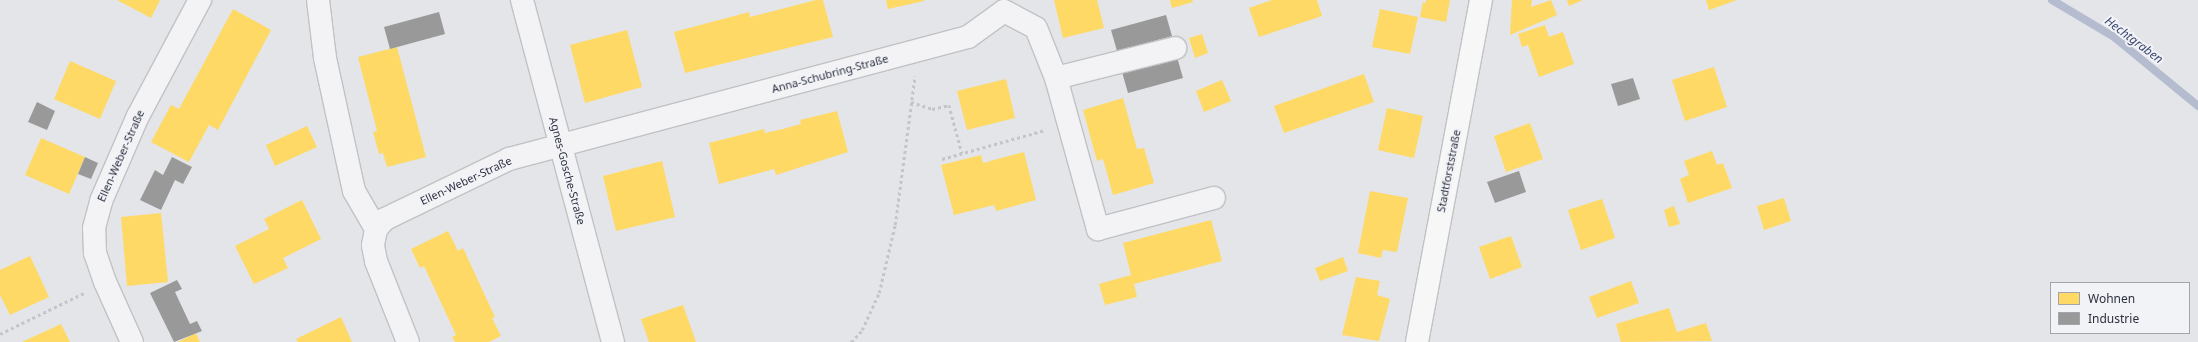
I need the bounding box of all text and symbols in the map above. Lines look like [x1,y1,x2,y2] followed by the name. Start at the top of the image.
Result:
[2102,14,2166,66] water label: Hechtgraben
[770,52,890,96] street label: Anna-Schubring-Straße
[95,108,147,204] street label: Ellen-Weber-Straße
[546,116,588,226] street label: Agnes-Gosche-Straße
[1435,129,1463,213] street label: Stadtforststraße
[418,154,514,208] street label: Ellen-Weber-Straße
[2050,282,2190,334] legend
[2088,290,2135,307] text: Wohnen
[2088,310,2139,327] text: Industrie

